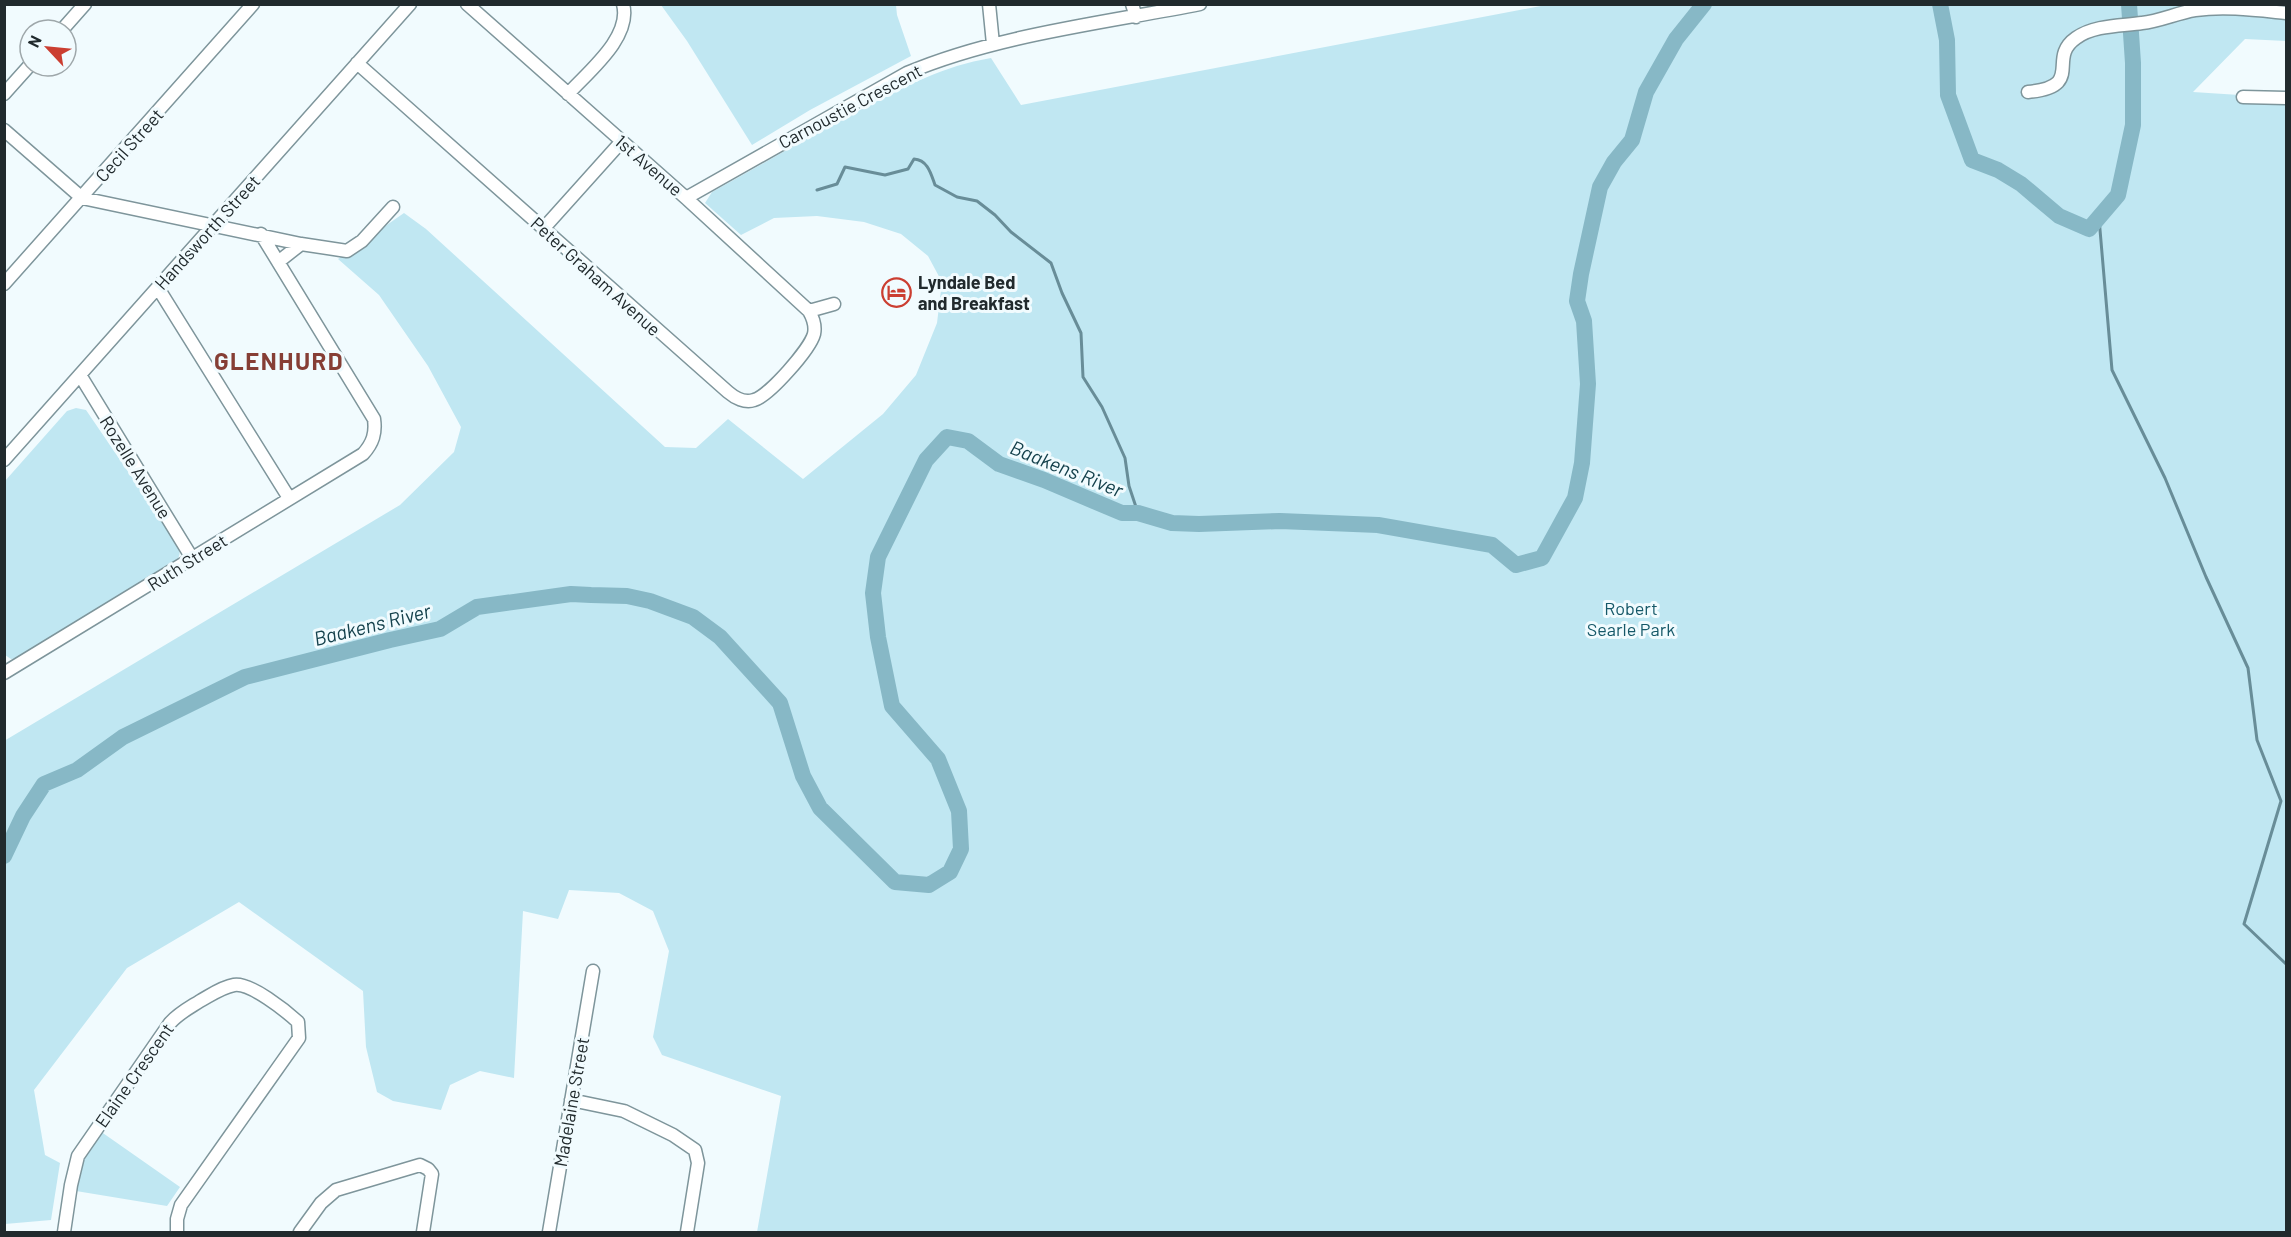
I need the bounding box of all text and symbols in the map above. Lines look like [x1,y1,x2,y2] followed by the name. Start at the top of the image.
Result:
[18,18,78,78] north arrow
[23,32,45,50] text: N
[775,59,925,153] street label: Carnoustie Crescent
[90,104,168,186] street label: Cecil Street
[611,130,687,200] street label: 1st Avenue
[150,170,264,294] street label: Handsworth Street
[527,212,665,340] street label: Peter Graham Avenue
[918,271,1030,314] place label: Lyndale Bed and Breakfast
[881,276,913,308] hotel icon: Lyndale Bed and Breakfast
[214,346,344,375] district label: GLENHURD
[96,412,176,522] street label: Rozelle Avenue
[1007,434,1128,502] water label: Baakens River
[143,529,231,595] street label: Ruth Street
[1587,597,1675,640] park label: Robert Searle Park
[311,598,434,650] water label: Baakens River
[90,1019,178,1131] street label: Elaine Crescent
[549,1035,593,1169] street label: Madelaine Street

